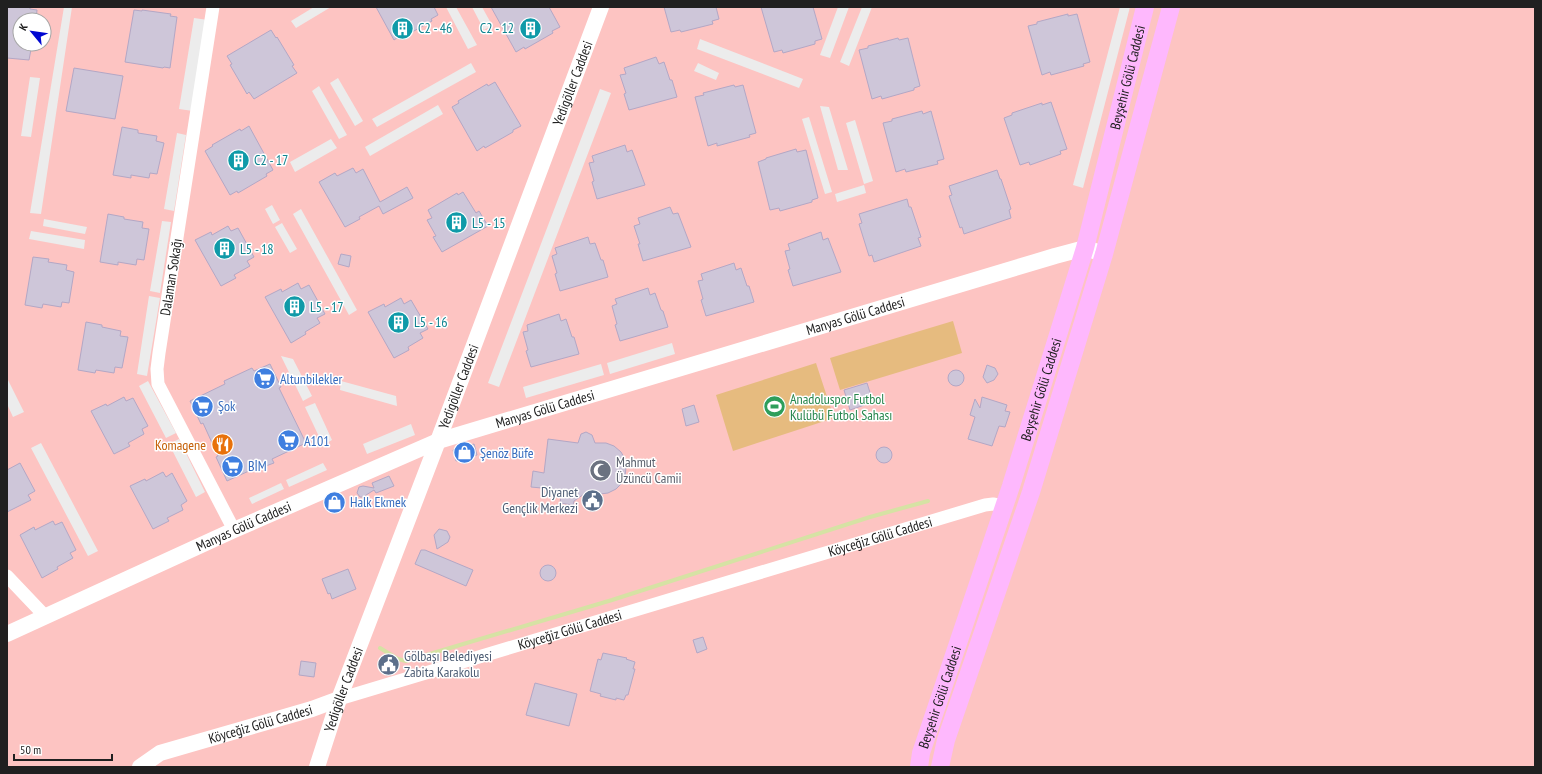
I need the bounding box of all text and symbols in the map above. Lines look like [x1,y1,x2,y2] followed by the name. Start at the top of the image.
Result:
[12,12,52,52] north arrow
[390,15,416,41] building icon: C2 - 46
[517,15,543,41] building icon: C2 - 12
[418,19,452,37] place label: C2 - 46
[480,19,514,37] place label: C2 - 12
[16,21,31,33] text: K
[1106,23,1149,131] street label: Beyşehir Gölü Caddesi
[548,38,596,128] street label: Yedigöller Caddesi
[226,147,252,173] building icon: C2 - 17
[254,151,288,169] place label: C2 - 17
[444,210,470,236] building icon: L5 - 15
[472,214,506,232] place label: L5 - 15
[212,236,238,262] building icon: L5 - 18
[156,237,186,317] street label: Dalaman Sokağı
[240,240,274,258] place label: L5 - 18
[804,293,907,339] street label: Manyas Gölü Caddesi
[282,294,308,320] building icon: L5 - 17
[310,298,344,316] place label: L5 - 17
[386,309,412,335] building icon: L5 - 16
[414,313,448,331] place label: L5 - 16
[1017,336,1065,443] street label: Beyşehir Gölü Caddesi
[434,342,483,431] street label: Yedigöller Caddesi
[251,366,277,392] supermarket icon: Altunbilekler
[280,370,343,388] place label: Altunbilekler
[494,386,597,432] street label: Manyas Gölü Caddesi
[790,390,892,424] place label: Anadoluspor Futbol Kulübü Futbol Sahası
[190,393,216,419] supermarket icon: Şok
[762,394,788,420] sports icon: Anadoluspor Futbol Kulübü Futbol Sahası
[218,397,236,415] place label: Şok
[275,428,301,454] supermarket icon: A101
[209,432,235,458] restaurant icon: Komagene
[304,432,330,450] place label: A101
[155,436,206,454] place label: Komagene
[452,440,478,466] shop icon: Şenöz Büfe
[480,444,534,462] place label: Şenöz Büfe
[220,453,246,479] supermarket icon: BİM
[616,453,682,487] place label: Mahmut Üzüncü Camii
[248,457,267,475] place label: BİM
[588,457,614,483] mosque icon: Mahmut Üzüncü Camii
[502,483,578,517] place label: Diyanet Gençlik Merkezi
[580,487,606,513] public building icon: Diyanet Gençlik Merkezi
[321,489,347,515] shop icon: Halk Ekmek
[350,493,407,511] place label: Halk Ekmek
[193,497,294,555] street label: Manyas Gölü Caddesi
[826,512,934,561] street label: Köyceğiz Gölü Caddesi
[516,606,624,654] street label: Köyceğiz Gölü Caddesi
[320,644,367,734] street label: Yedigöller Caddesi
[914,644,965,751] street label: Beyşehir Gölü Caddesi
[404,647,492,681] place label: Gölbaşı Belediyesi Zabita Karakolu
[375,651,401,677] public building icon: Gölbaşı Belediyesi Zabita Karakolu
[206,700,315,748] street label: Köyceğiz Gölü Caddesi
[14,736,112,762] scale bar
[20,742,41,757] text: 50 m

